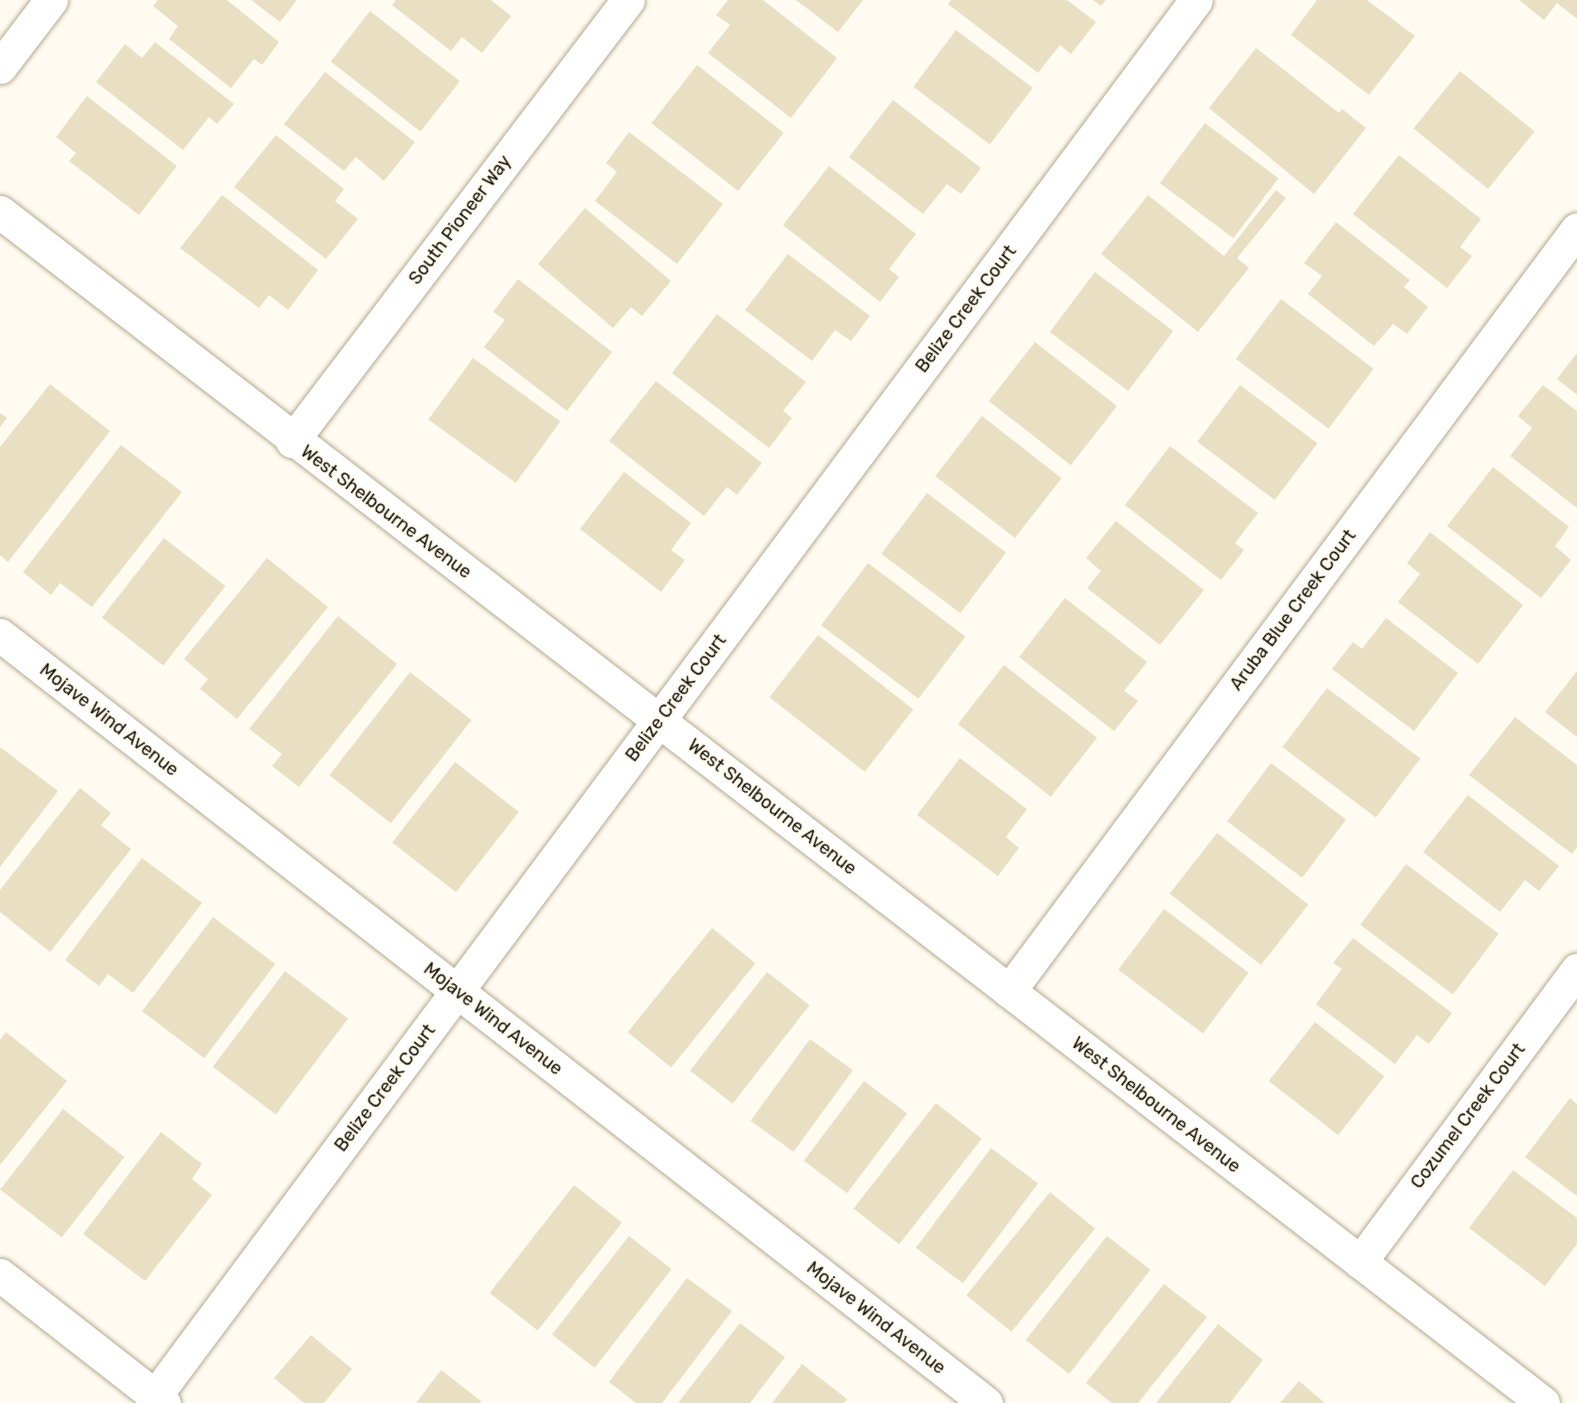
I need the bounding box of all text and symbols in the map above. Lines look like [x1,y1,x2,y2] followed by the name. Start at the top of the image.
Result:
[404,151,516,289] street label: South Pioneer Way
[911,241,1021,377] street label: Belize Creek Court
[296,441,476,583] street label: West Shelbourne Avenue
[1225,525,1361,695] street label: Aruba Blue Creek Court
[621,630,731,766] street label: Belize Creek Court
[35,659,183,781] street label: Mojave Wind Avenue
[683,734,861,880] street label: West Shelbourne Avenue
[419,958,567,1080] street label: Mojave Wind Avenue
[330,1020,440,1156] street label: Belize Creek Court
[1067,1032,1245,1178] street label: West Shelbourne Avenue
[1406,1039,1530,1193] street label: Cozumel Creek Court
[802,1257,950,1379] street label: Mojave Wind Avenue

